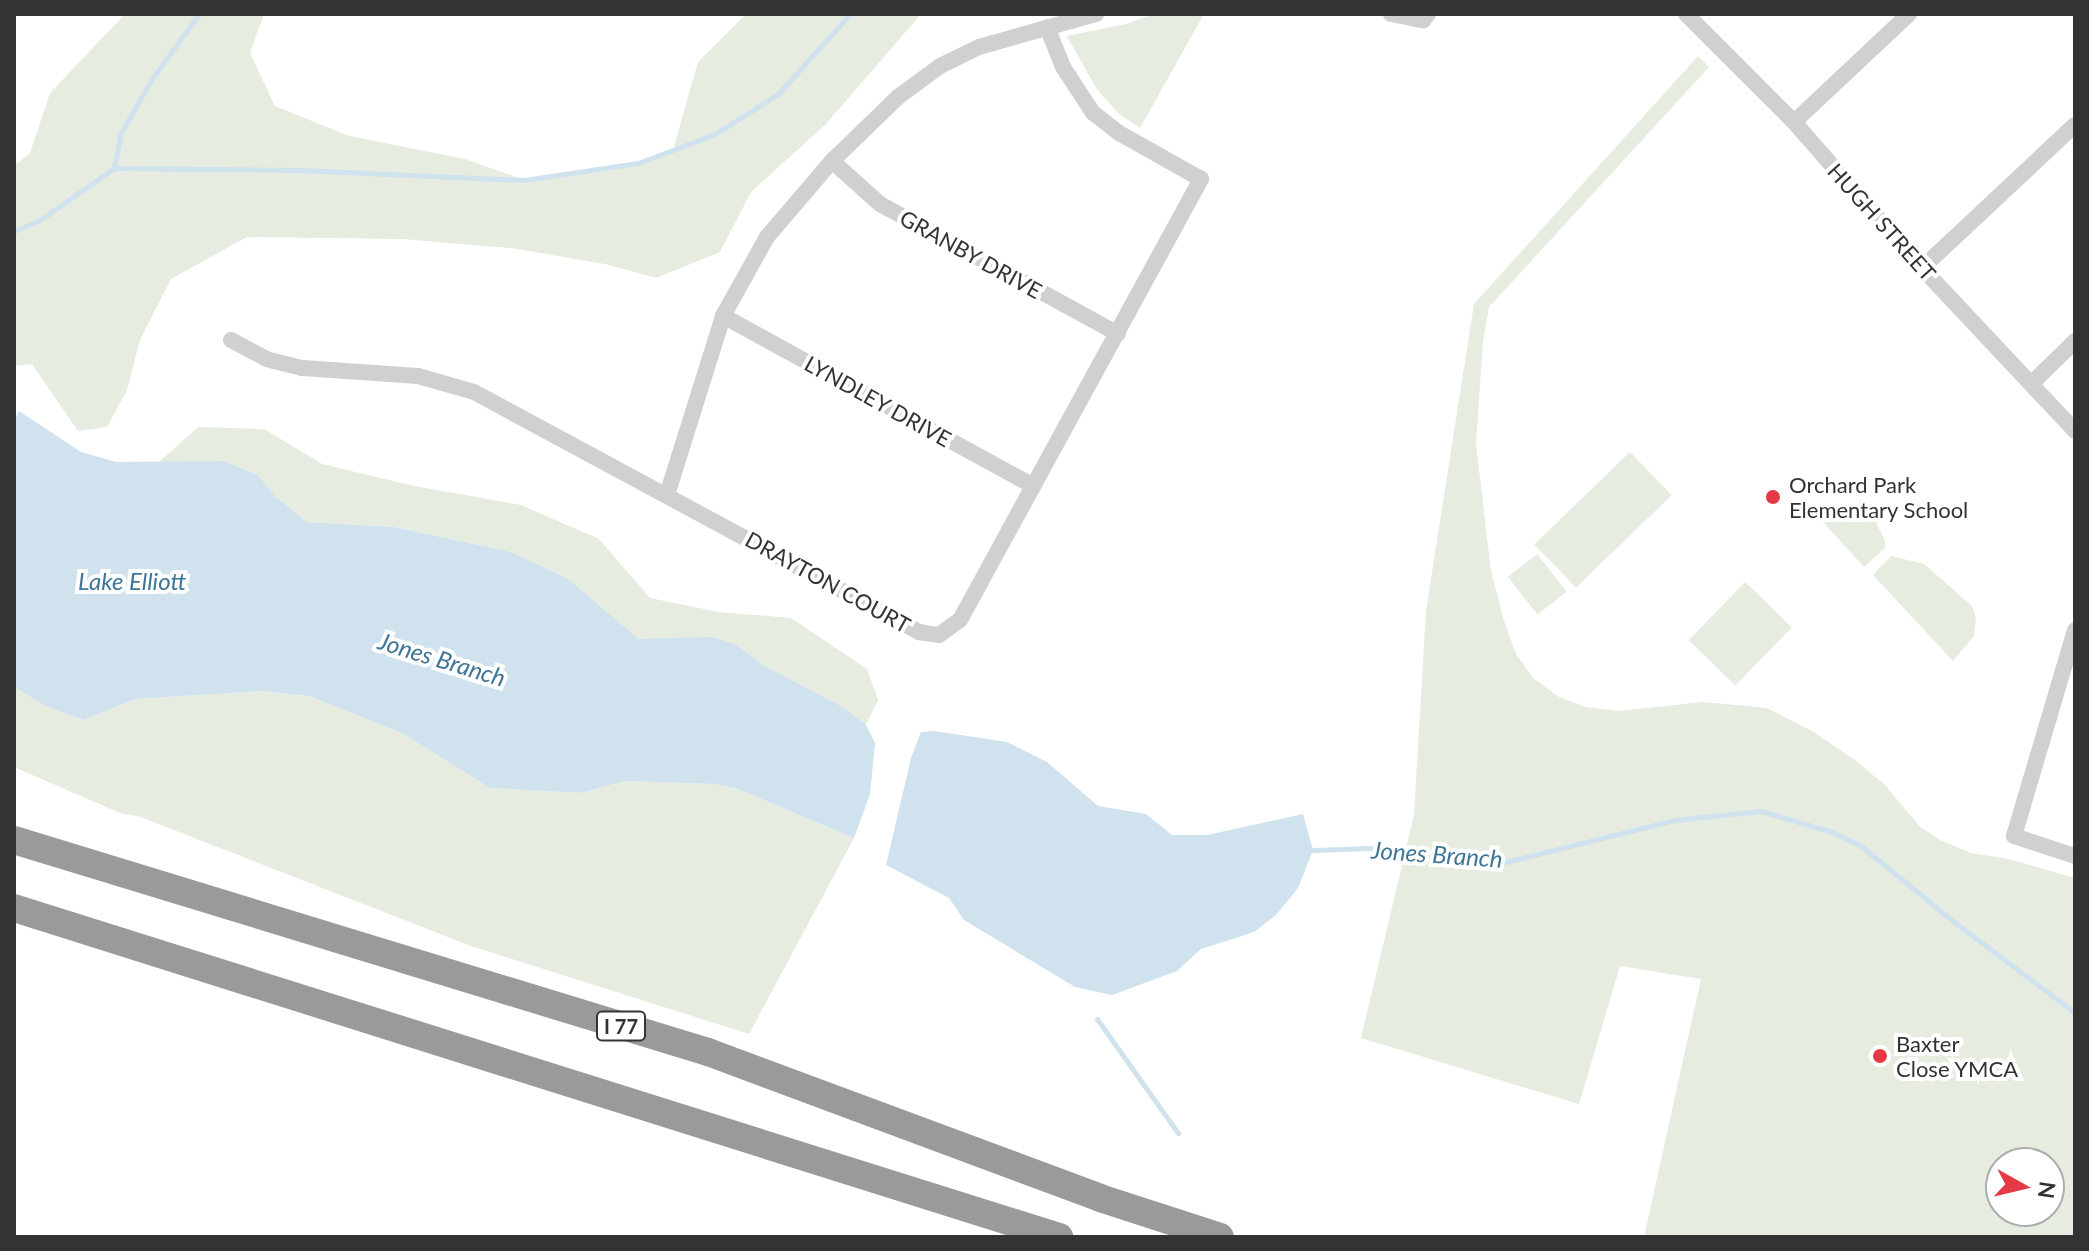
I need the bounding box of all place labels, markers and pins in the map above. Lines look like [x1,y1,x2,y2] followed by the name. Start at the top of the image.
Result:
[1789,471,1969,522] place label: Orchard Park Elementary School
[1764,488,1782,506] marker: Orchard Park Elementary School
[1896,1030,2019,1082] place label: Baxter Close YMCA
[1871,1047,1889,1065] marker: Baxter Close YMCA

